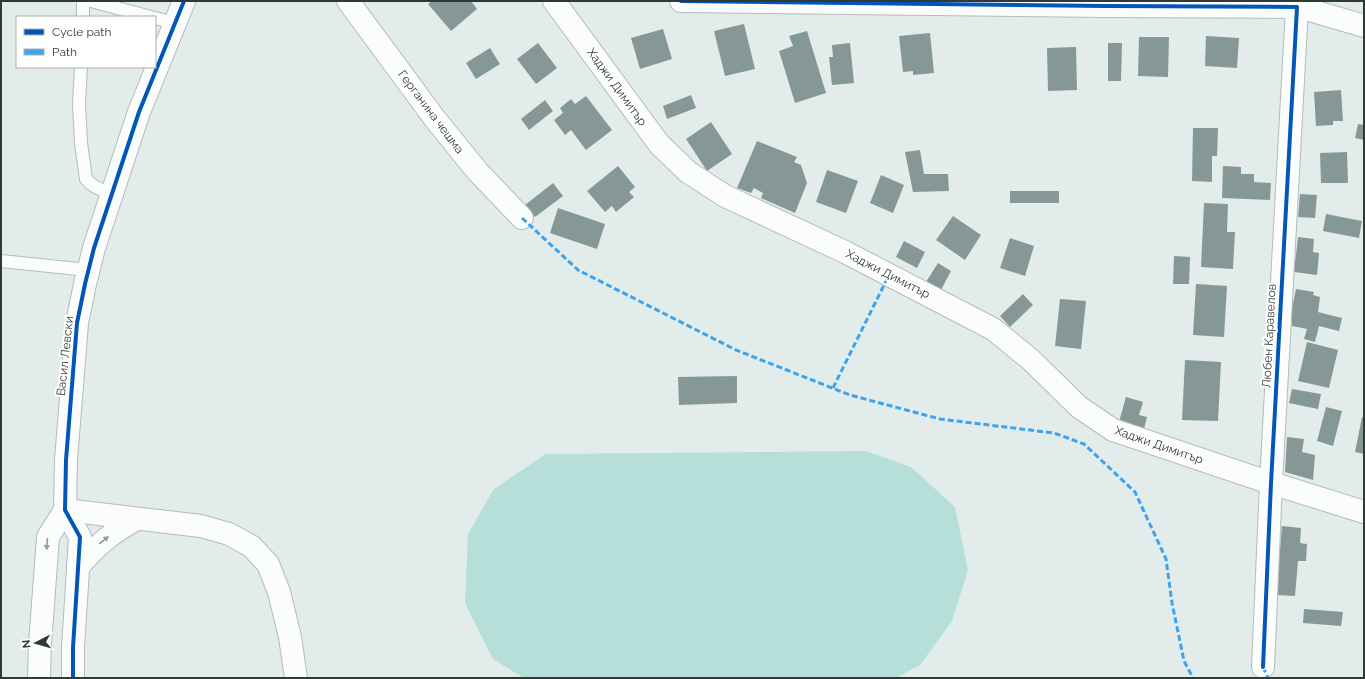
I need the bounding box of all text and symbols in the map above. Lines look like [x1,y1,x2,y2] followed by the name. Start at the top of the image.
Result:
[16,16,156,68] legend
[52,25,111,39] text: Cycle path
[52,45,77,59] text: Path
[584,45,650,129] street label: Хаджи Димитър
[395,68,467,156] street label: Герганина чешма
[844,247,932,301] street label: Хаджи Димитър
[1259,284,1279,388] street label: Любен Каравелов
[54,315,76,397] street label: Васил Левски
[1113,423,1205,467] street label: Хаджи Димитър
[99,535,110,544] one-way arrow
[44,538,51,550] one-way arrow
[16,623,56,663] north arrow
[20,639,33,649] text: N

